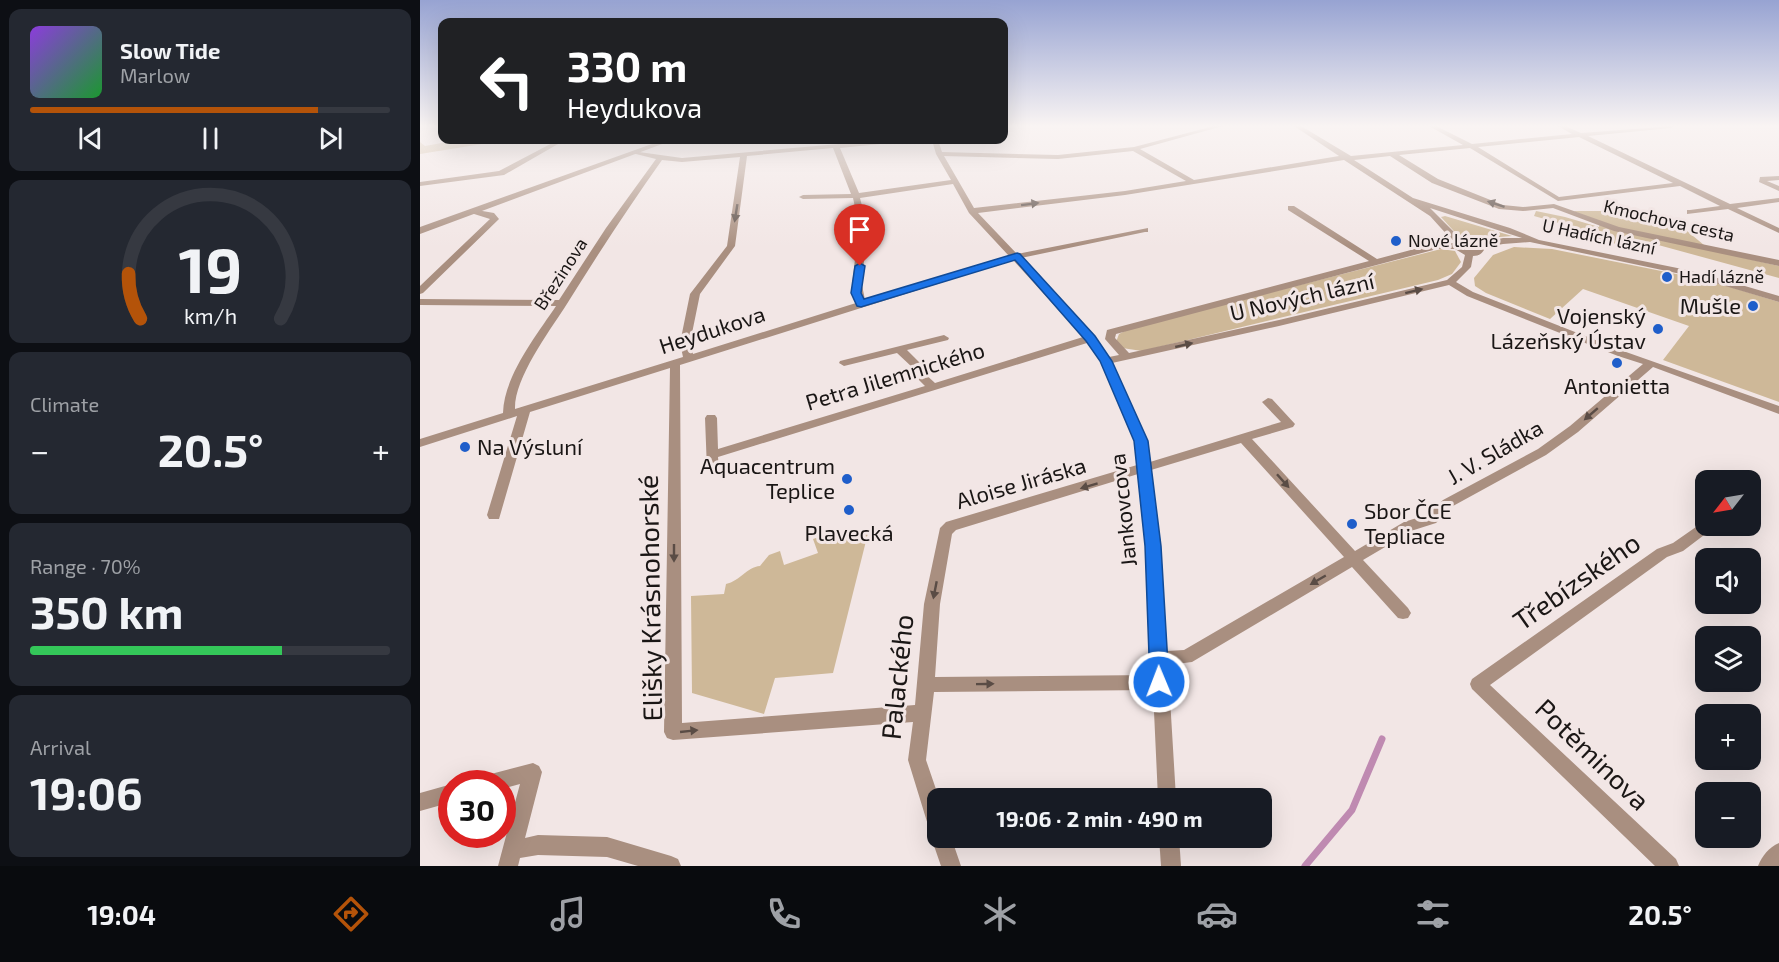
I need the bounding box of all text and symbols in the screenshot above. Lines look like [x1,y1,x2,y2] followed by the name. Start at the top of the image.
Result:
[120,37,220,63] text: Slow Tide
[567,40,687,90] text: 330 m
[468,42,546,120] icon: left
[120,63,190,87] text: Marlow
[567,91,702,123] text: Heydukova
[74,122,107,155] icon: previous
[194,122,227,155] icon: pause
[314,122,347,155] icon: next
[1602,194,1737,246] street label: Kmochova cesta
[1021,199,1040,209] one-way arrow
[1487,199,1505,209] one-way arrow
[731,203,740,222] one-way arrow
[834,204,885,266] pin
[843,213,876,246] icon: arrive
[1541,213,1658,259] street label: U Hadích lázní
[1408,229,1498,251] place label: Nové lázně
[178,231,242,306] text: 19
[529,233,592,314] street label: Březinova
[1389,234,1403,248] marker: Nové lázně
[1679,265,1764,287] place label: Hadí lázně
[1227,266,1378,325] street label: U Nových lázní
[1660,270,1674,284] marker: Hadí lázně
[1405,285,1424,295] one-way arrow
[1680,292,1741,318] place label: Mušle
[1746,299,1760,313] marker: Mušle
[655,300,768,358] street label: Heydukova
[1490,302,1646,353] place label: Vojenský Lázeňský Ústav
[183,303,237,328] text: km/h
[1651,322,1665,336] marker: Vojenský Lázeňský Ústav
[802,335,987,415] street label: Petra Jilemnického
[1174,339,1193,349] one-way arrow
[1610,356,1624,370] marker: Antonietta
[1564,372,1670,398] place label: Antonietta
[30,392,99,416] text: Climate
[1584,407,1599,420] one-way arrow
[1442,413,1547,489] street label: J. V. Sládka
[158,422,263,476] text: 20.5°
[30,430,49,470] text: −
[372,430,390,470] text: +
[477,433,584,459] place label: Na Výsluní
[458,440,472,454] marker: Na Výsluní
[953,451,1089,513] street label: Aloise Jiráska
[700,452,835,503] place label: Aquacentrum Teplice
[1103,452,1141,568] street label: Jankovcova
[1695,470,1761,536] north arrow
[1695,470,1761,848] map controls
[840,472,854,486] marker: Aquacentrum Teplice
[1276,473,1289,488] one-way arrow
[631,474,668,722] street label: Elišky Krásnohorské
[1080,482,1098,491] one-way arrow
[1364,497,1452,548] place label: Sbor ČCE Tepliace
[842,503,856,517] marker: Plavecká
[1345,517,1359,531] marker: Sbor ČCE Tepliace
[805,519,893,545] place label: Plavecká
[1506,525,1645,636] street label: Třebízského
[669,543,679,562] one-way arrow
[1695,548,1761,614] button: sound
[30,554,141,578] text: Range · 70%
[1309,575,1326,585] one-way arrow
[930,580,939,599] one-way arrow
[30,584,183,638] text: 350 km
[874,613,918,741] street label: Palackého
[1695,626,1761,692] button: layers
[1127,650,1191,714] position arrow
[975,680,994,689] one-way arrow
[1530,691,1657,816] street label: Potěminova
[1695,704,1761,770] button: +
[679,726,698,736] one-way arrow
[30,735,91,759] text: Arrival
[30,765,143,819] text: 19:06
[438,770,516,848] speed limit sign: 30
[1695,782,1761,848] button: −
[996,805,1203,831] text: 19:06 · 2 min · 490 m
[330,893,372,935] icon: directions
[547,893,589,935] icon: music
[763,893,805,935] icon: phone
[979,893,1021,935] icon: climate
[1196,893,1238,935] icon: car
[1412,893,1454,935] icon: filters
[87,898,156,930] text: 19:04
[1628,898,1692,930] text: 20.5°

